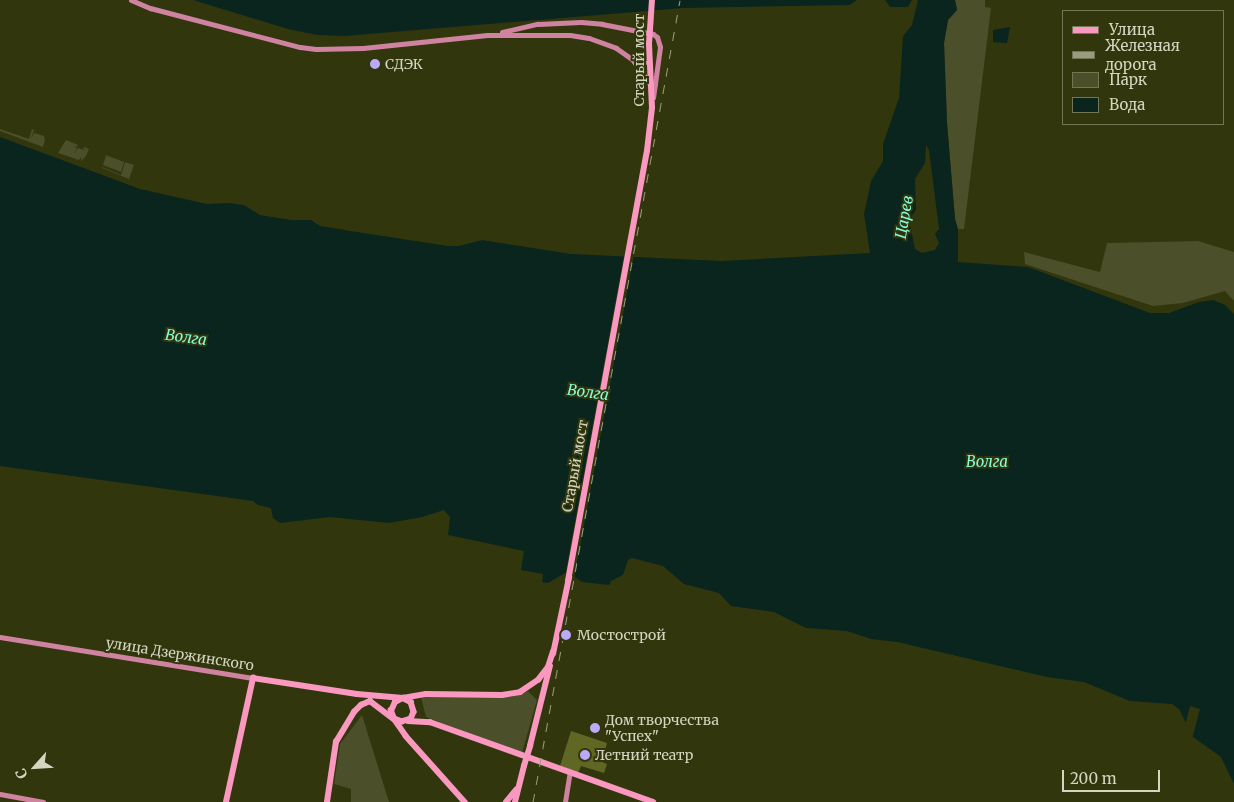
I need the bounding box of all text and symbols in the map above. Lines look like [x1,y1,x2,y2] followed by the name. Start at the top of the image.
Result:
[1062,10,1224,125] legend
[631,13,647,107] street label: Старый мост
[1109,20,1155,39] text: Улица
[1105,36,1180,74] text: Железная дорога
[385,56,423,72] place label: СДЭК
[369,58,381,70] marker: СДЭК
[1109,70,1147,89] text: Парк
[1109,95,1145,114] text: Вода
[891,194,917,240] water label: Царев
[164,325,208,349] water label: Волга
[566,380,610,404] water label: Волга
[559,419,591,513] street label: Старый мост
[966,453,1008,471] water label: Волга
[577,627,666,643] place label: Мостострой
[559,628,573,642] marker: Мостострой
[105,634,255,674] street label: улица Дзержинского
[605,712,719,744] place label: Дом творчества "Успех"
[589,722,601,734] marker: Дом творчества "Успех"
[10,742,60,792] north arrow
[595,747,693,763] place label: Летний театр
[579,749,591,761] marker: Летний театр
[1064,760,1162,792] scale bar
[11,765,32,782] text: С
[1070,769,1117,788] text: 200 m

